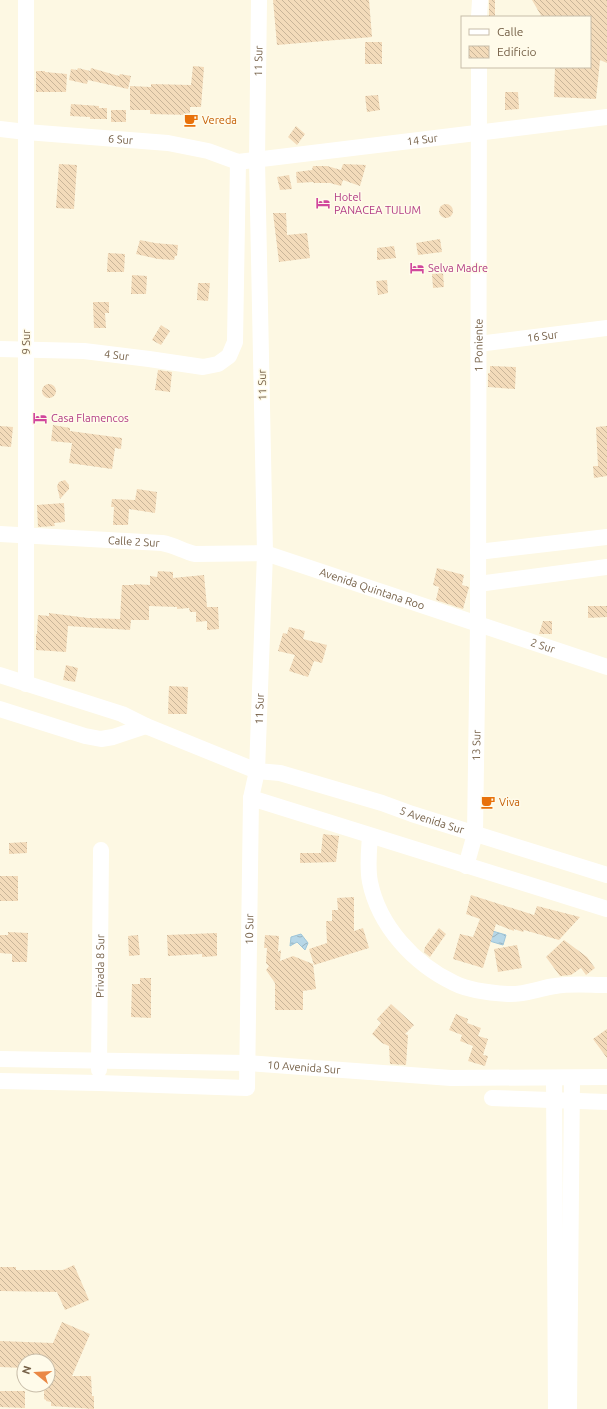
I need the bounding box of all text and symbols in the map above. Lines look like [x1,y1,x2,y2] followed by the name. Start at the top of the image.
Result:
[461,16,591,68] legend
[497,25,523,38] text: Calle
[252,45,264,77] street label: 11 Sur
[497,45,537,58] text: Edificio
[183,112,199,128] cafe icon: Vereda
[202,114,237,126] place label: Vereda
[108,132,134,146] street label: 6 Sur
[406,132,439,147] street label: 14 Sur
[334,191,421,216] place label: Hotel PANACEA TULUM
[315,195,331,211] hotel icon: Hotel PANACEA TULUM
[409,260,425,276] hotel icon: Selva Madre
[428,262,488,274] place label: Selva Madre
[472,319,485,372] street label: 1 Poniente
[526,328,560,344] street label: 16 Sur
[20,329,32,354] street label: 9 Sur
[104,348,131,363] street label: 4 Sur
[256,369,268,401] street label: 11 Sur
[32,410,48,426] hotel icon: Casa Flamencos
[51,412,129,424] place label: Casa Flamencos
[108,534,161,549] street label: Calle 2 Sur
[318,566,426,612] street label: Avenida Quintana Roo
[529,636,557,656] street label: 2 Sur
[253,692,266,725] street label: 11 Sur
[470,729,483,761] street label: 13 Sur
[480,794,496,810] cafe icon: Viva
[499,796,520,808] place label: Viva
[398,804,467,836] street label: 5 Avenida Sur
[243,913,255,945] street label: 10 Sur
[94,933,106,998] street label: Privada 8 Sur
[267,1059,342,1076] street label: 10 Avenida Sur
[16,1353,56,1393] north arrow
[20,1364,33,1376] text: N

